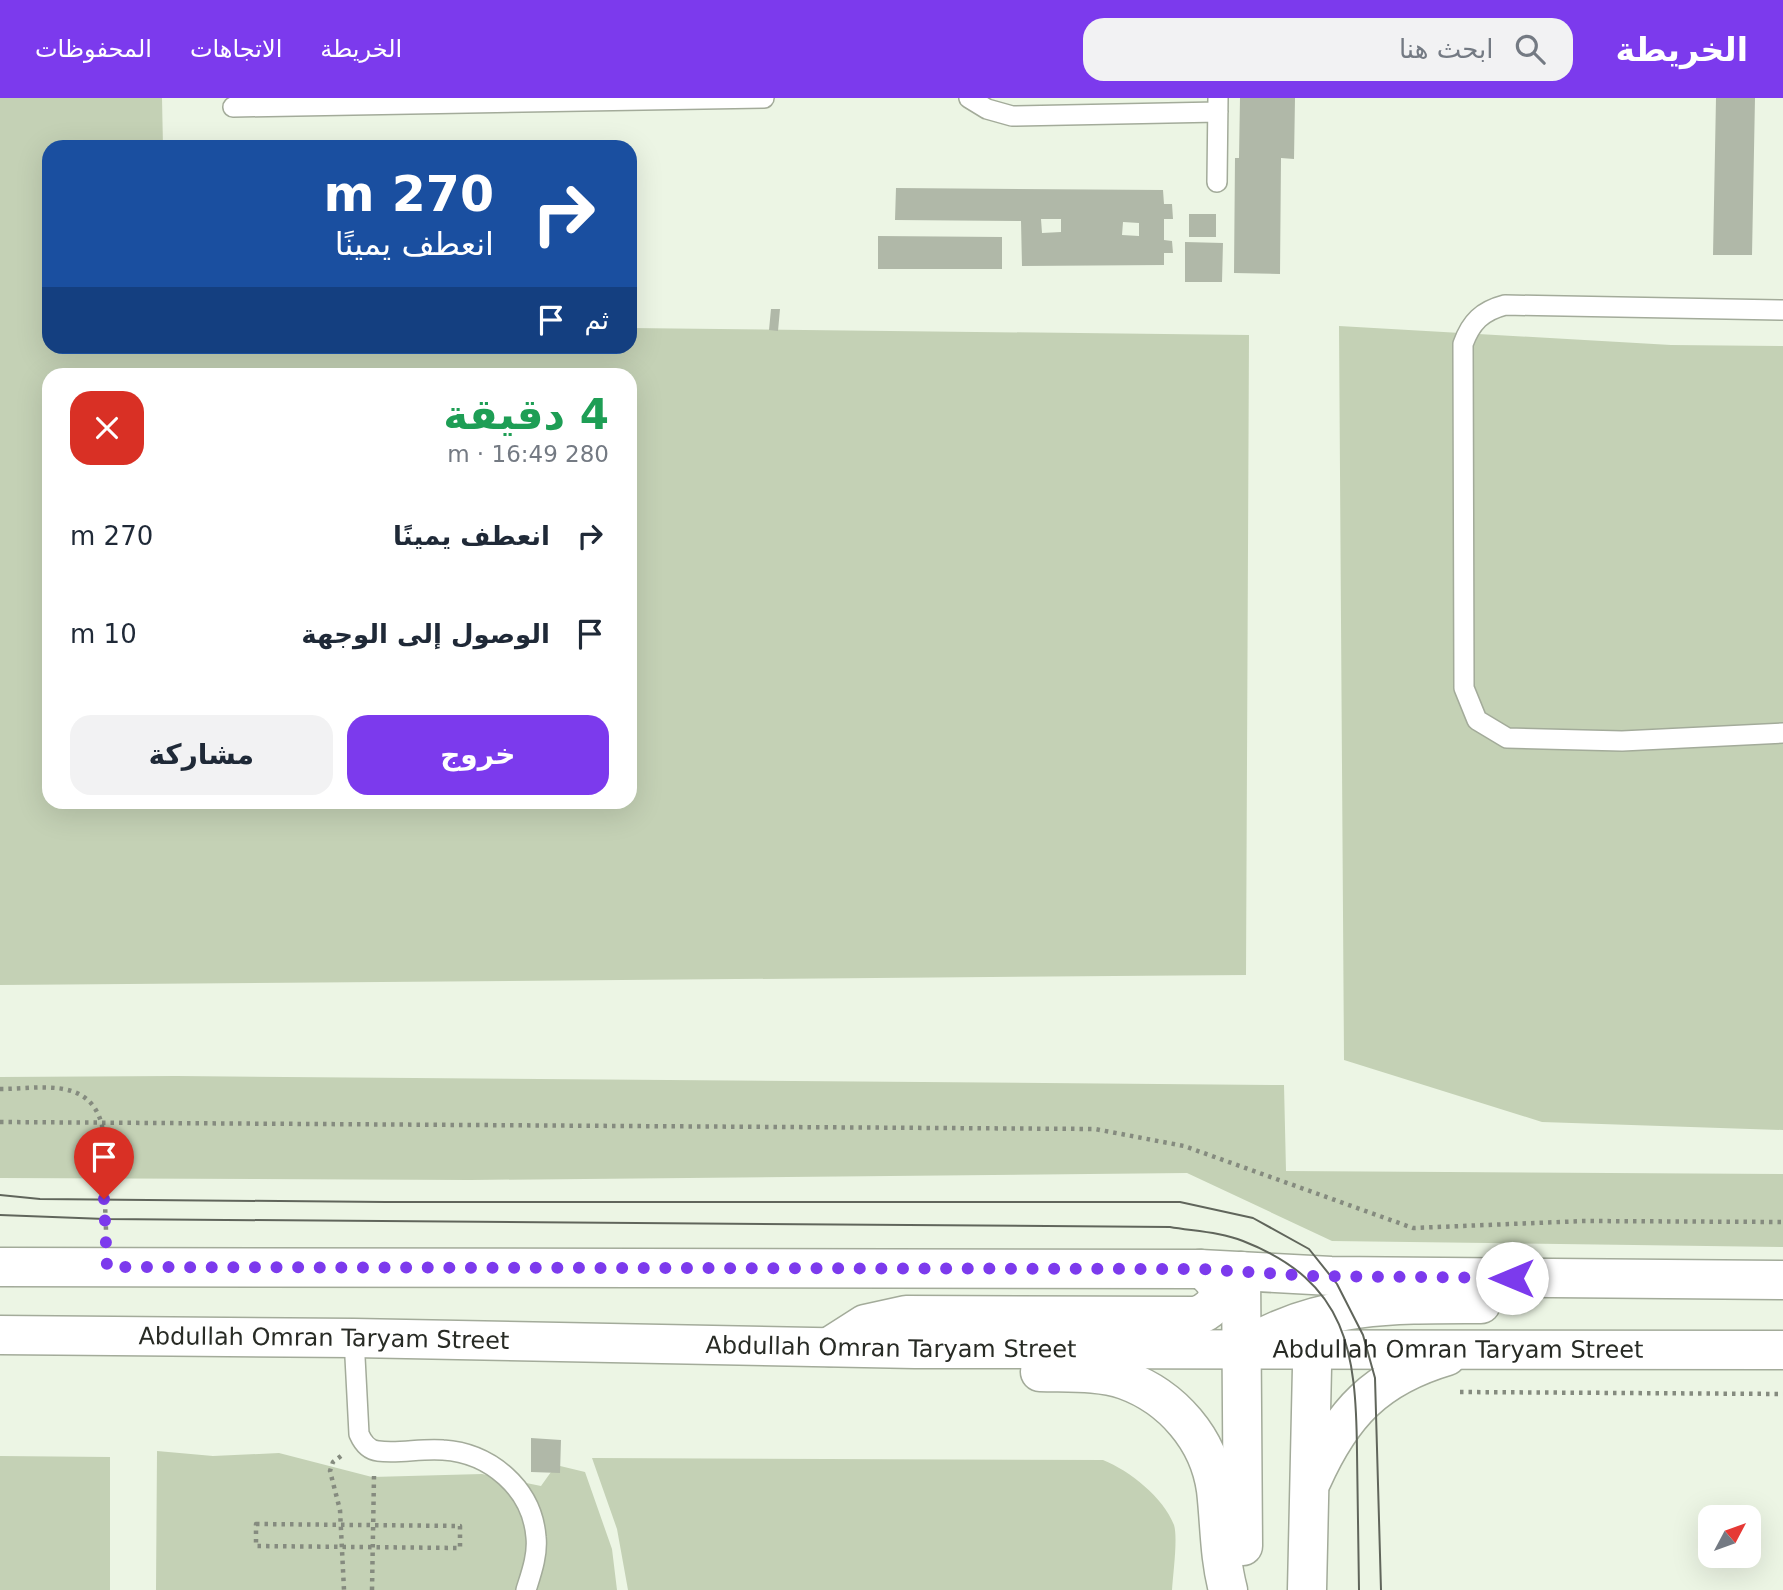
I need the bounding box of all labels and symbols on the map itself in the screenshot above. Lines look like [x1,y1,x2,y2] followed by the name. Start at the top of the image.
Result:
[74,1127,134,1199] pin
[1475,1241,1549,1315] position arrow
[138,1322,510,1355] street label: Abdullah Omran Taryam Street
[705,1331,1076,1363] street label: Abdullah Omran Taryam Street
[1272,1335,1643,1364] street label: Abdullah Omran Taryam Street
[1698,1505,1760,1568] north arrow

